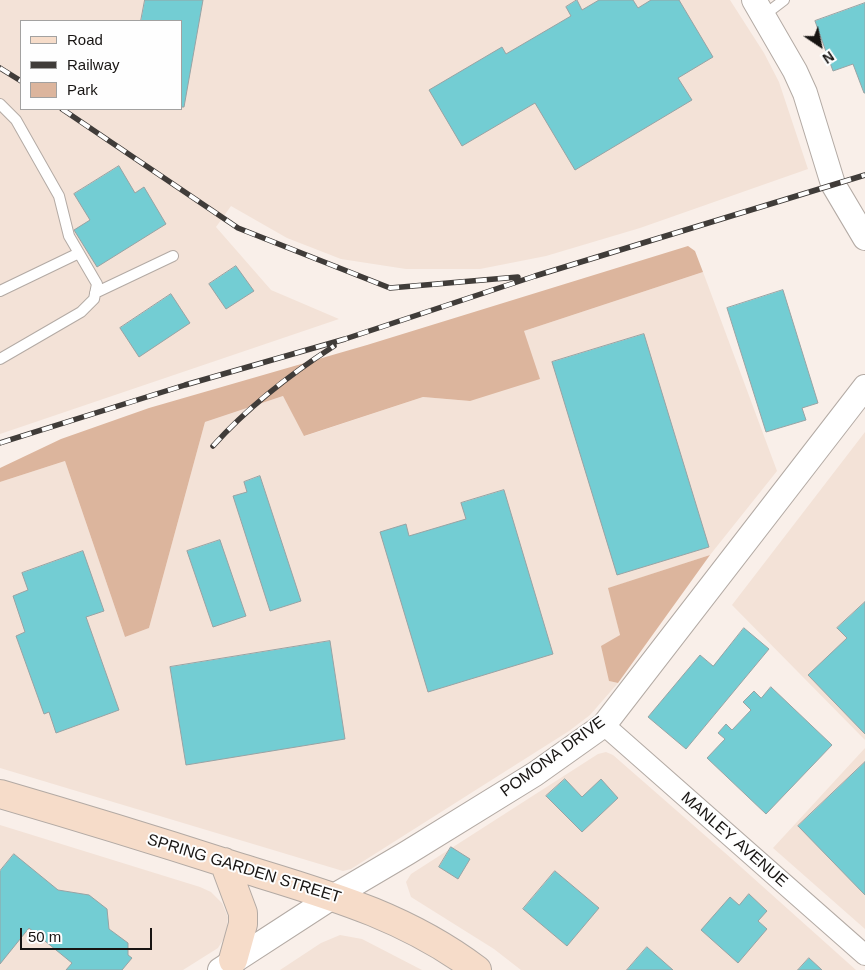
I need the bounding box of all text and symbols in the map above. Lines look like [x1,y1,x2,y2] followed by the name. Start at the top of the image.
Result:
[20,20,182,110] legend
[795,20,845,70] north arrow
[67,31,103,48] text: Road
[820,48,837,67] text: N
[67,56,120,73] text: Railway
[67,81,98,98] text: Park
[497,713,609,801] street label: POMONA DRIVE
[677,789,791,891] street label: MANLEY AVENUE
[145,830,343,908] street label: SPRING GARDEN STREET
[22,918,155,950] scale bar
[28,928,61,945] text: 50 m

